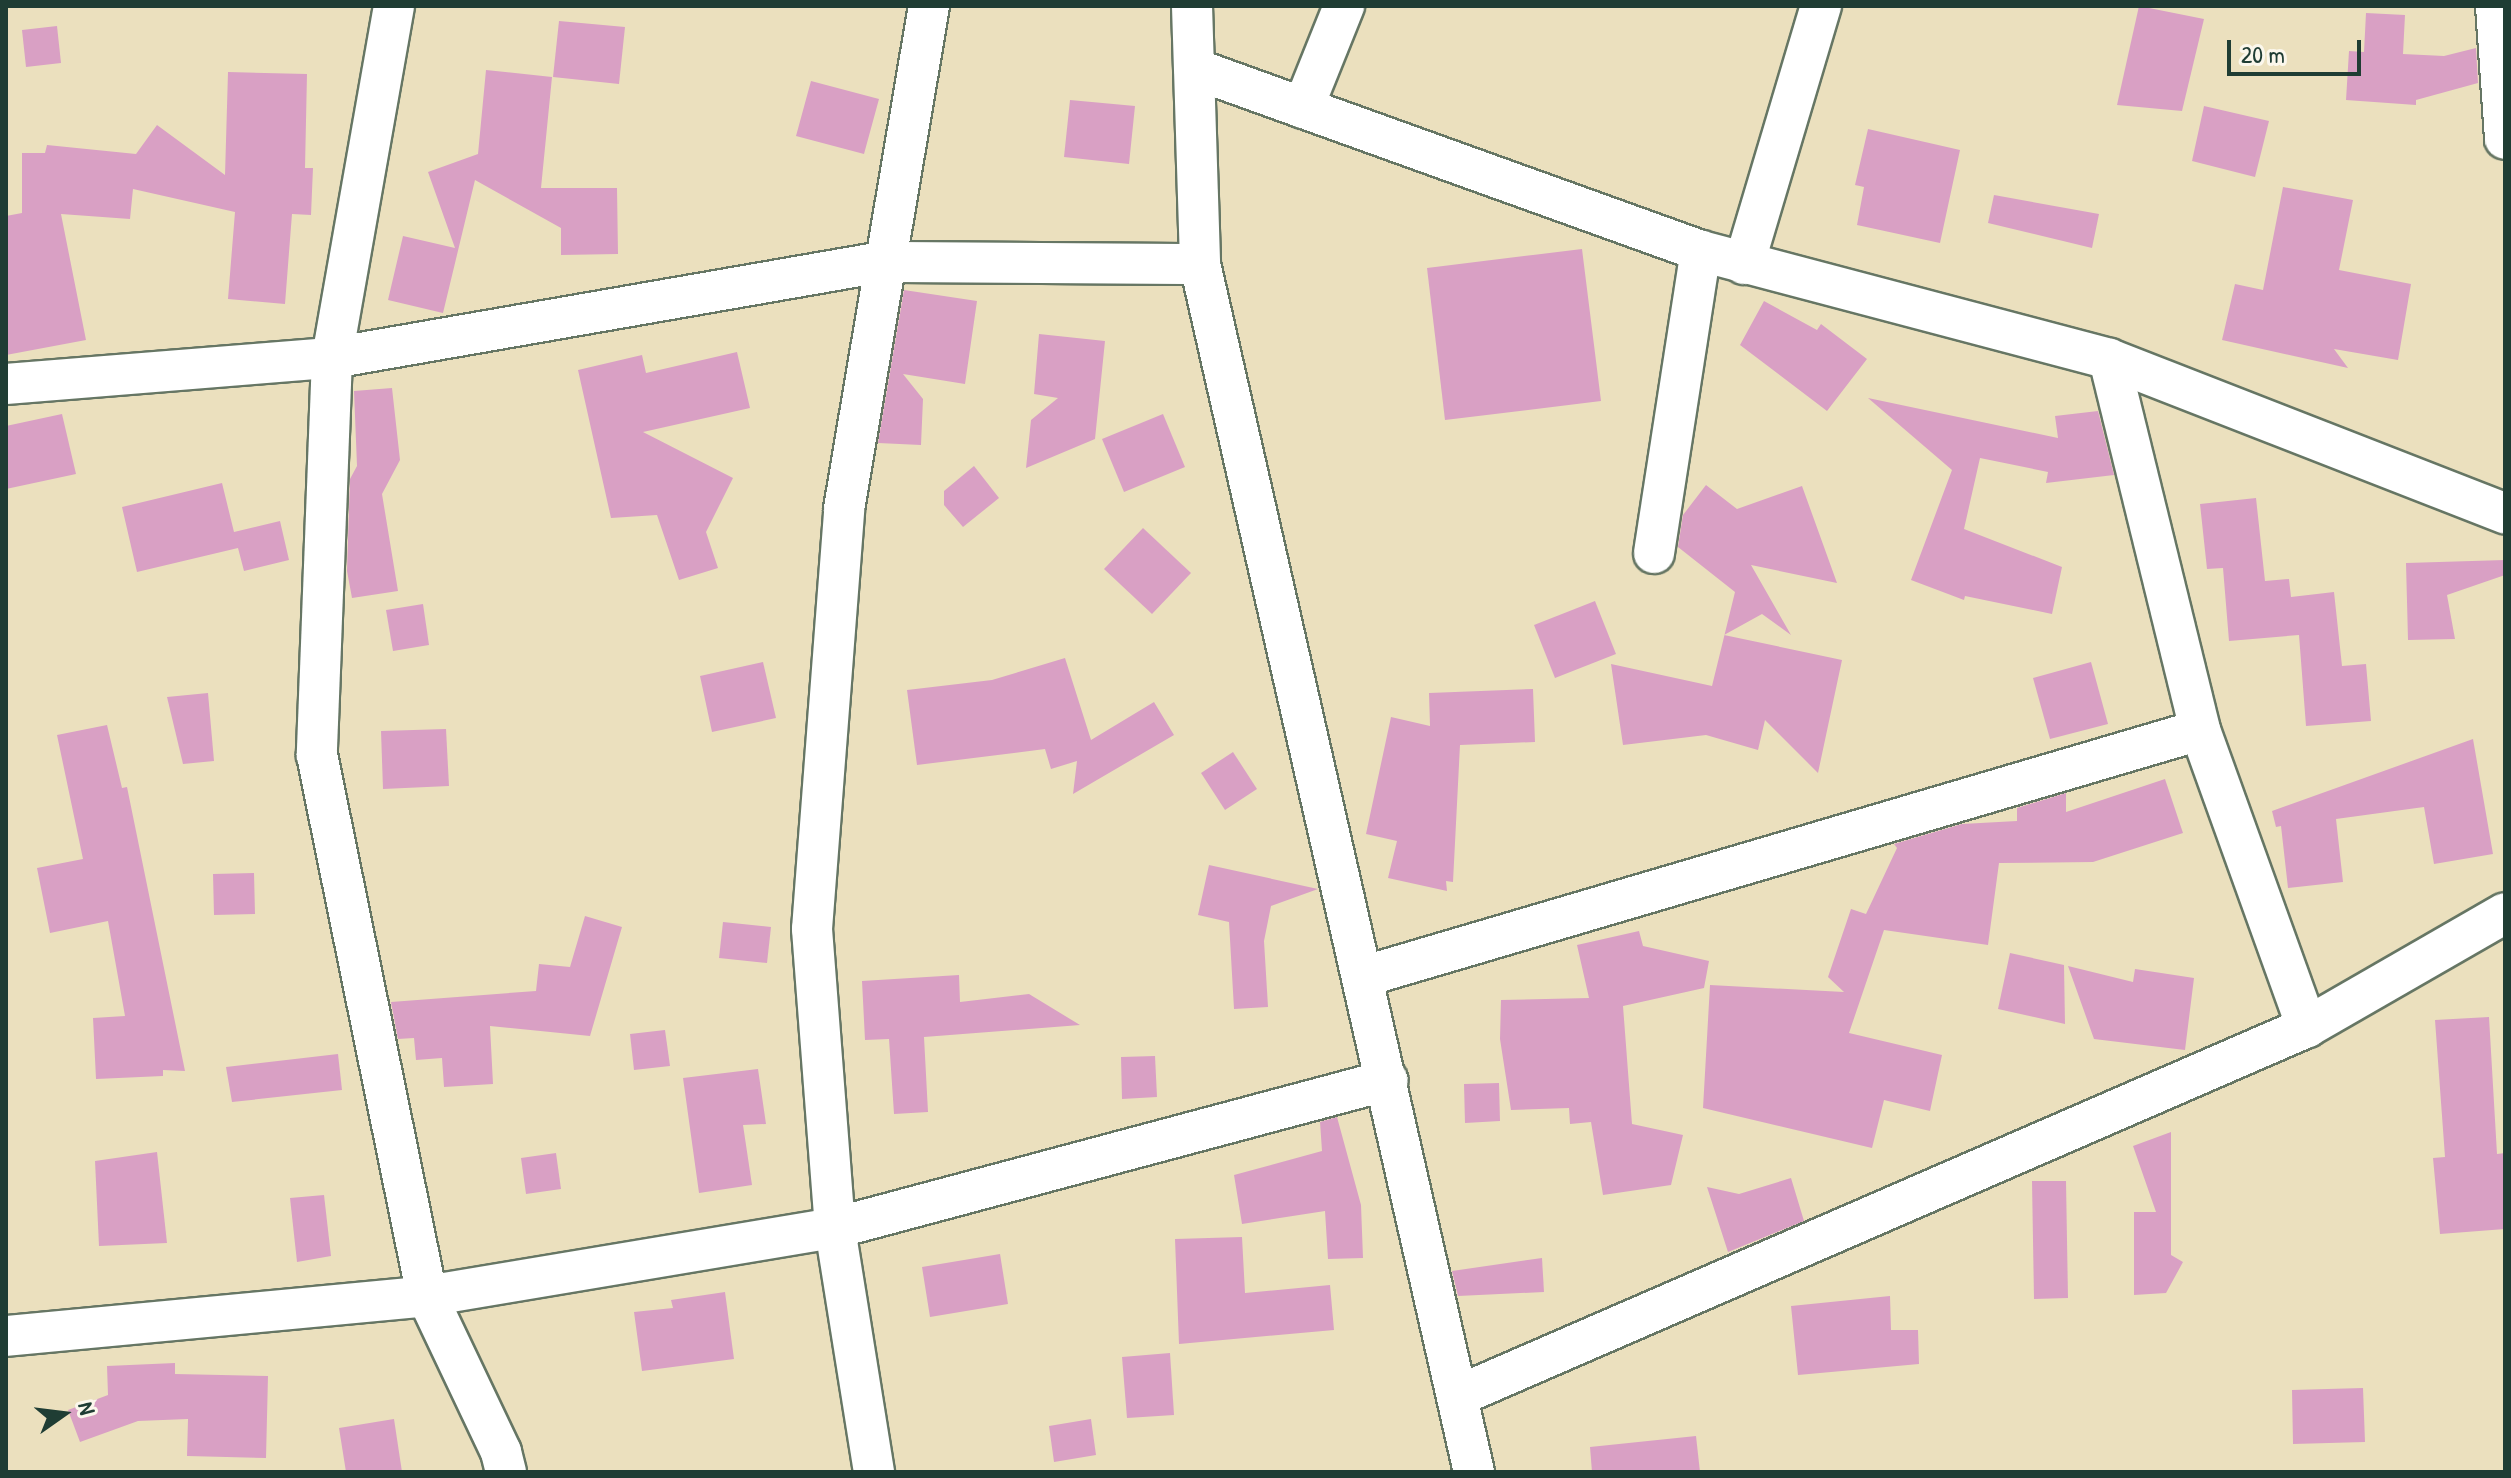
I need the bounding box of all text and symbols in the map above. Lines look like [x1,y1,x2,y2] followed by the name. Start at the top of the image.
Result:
[2231,24,2365,74] scale bar
[2241,38,2285,70] text: 20 m
[24,1374,104,1454] north arrow
[71,1399,103,1418] text: N

